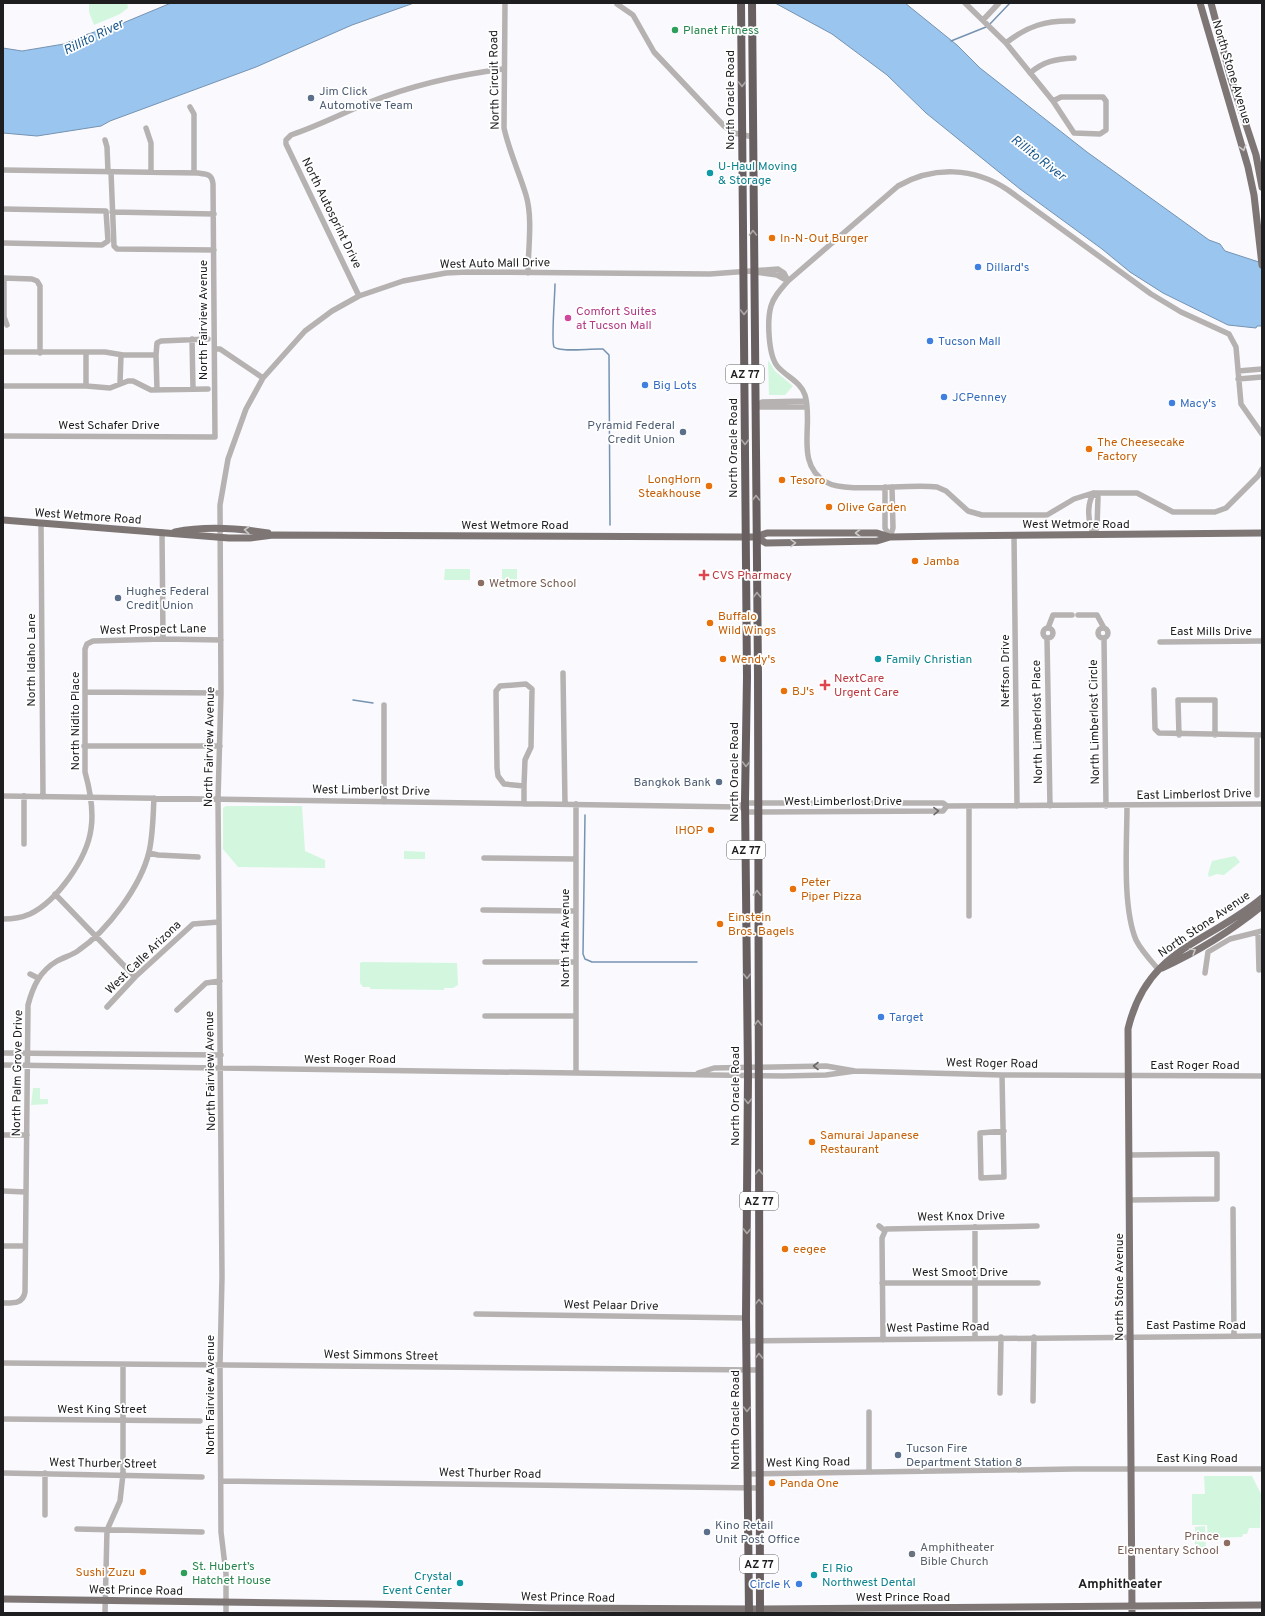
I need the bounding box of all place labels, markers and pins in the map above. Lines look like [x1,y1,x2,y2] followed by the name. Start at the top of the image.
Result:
[683,23,759,39] place label: Planet Fitness
[670,25,680,35] marker: Planet Fitness
[319,84,413,114] place label: Jim Click Automotive Team
[306,93,316,103] marker: Jim Click Automotive Team
[718,159,797,189] place label: U-Haul Moving & Storage
[705,168,715,178] marker: U-Haul Moving & Storage
[780,231,869,247] place label: In-N-Out Burger
[767,233,777,243] marker: In-N-Out Burger
[986,260,1029,276] place label: Dillard's
[973,262,983,272] marker: Dillard's
[576,304,657,334] place label: Comfort Suites at Tucson Mall
[563,313,573,323] marker: Comfort Suites at Tucson Mall
[938,334,1001,350] place label: Tucson Mall
[925,336,935,346] marker: Tucson Mall
[653,378,697,394] place label: Big Lots
[640,380,650,390] marker: Big Lots
[952,390,1007,406] place label: JCPenney
[939,392,949,402] marker: JCPenney
[1180,396,1216,412] place label: Macy's
[1167,398,1177,408] marker: Macy's
[587,418,675,448] place label: Pyramid Federal Credit Union
[678,427,688,437] marker: Pyramid Federal Credit Union
[1097,435,1185,465] place label: The Cheesecake Factory
[1084,444,1094,454] marker: The Cheesecake Factory
[638,472,701,502] place label: LongHorn Steakhouse
[790,473,826,489] place label: Tesoro
[777,475,787,485] marker: Tesoro
[704,481,714,491] marker: LongHorn Steakhouse
[837,500,906,516] place label: Olive Garden
[824,502,834,512] marker: Olive Garden
[923,554,959,570] place label: Jamba
[910,556,920,566] marker: Jamba
[712,568,792,584] place label: CVS Pharmacy
[699,570,709,580] marker: CVS Pharmacy
[489,576,577,592] place label: Wetmore School
[476,578,486,588] marker: Wetmore School
[126,584,209,614] place label: Hughes Federal Credit Union
[113,593,123,603] marker: Hughes Federal Credit Union
[718,609,776,639] place label: Buffalo Wild Wings
[705,618,715,628] marker: Buffalo Wild Wings
[731,652,776,668] place label: Wendy's
[886,652,972,668] place label: Family Christian
[718,654,728,664] marker: Wendy's
[873,654,883,664] marker: Family Christian
[834,671,899,701] place label: NextCare Urgent Care
[819,679,831,691] marker: NextCare Urgent Care
[792,684,815,700] place label: BJ's
[779,686,789,696] marker: BJ's
[633,775,711,791] place label: Bangkok Bank
[714,777,724,787] marker: Bangkok Bank
[675,823,703,839] place label: IHOP
[706,825,716,835] marker: IHOP
[801,875,862,905] place label: Peter Piper Pizza
[788,884,798,894] marker: Peter Piper Pizza
[728,910,794,940] place label: Einstein Bros. Bagels
[715,919,725,929] marker: Einstein Bros. Bagels
[889,1010,924,1026] place label: Target
[876,1012,886,1022] marker: Target
[820,1128,919,1158] place label: Samurai Japanese Restaurant
[807,1137,817,1147] marker: Samurai Japanese Restaurant
[793,1242,826,1258] place label: eegee
[780,1244,790,1254] marker: eegee
[906,1441,1022,1471] place label: Tucson Fire Department Station 8
[893,1450,903,1460] marker: Tucson Fire Department Station 8
[780,1476,839,1492] place label: Panda One
[767,1478,777,1488] marker: Panda One
[715,1518,800,1548] place label: Kino Retail Unit Post Office
[702,1527,712,1537] marker: Kino Retail Unit Post Office
[1117,1529,1219,1559] place label: Prince Elementary School
[1222,1538,1232,1548] marker: Prince Elementary School
[920,1540,995,1570] place label: Amphitheater Bible Church
[907,1549,917,1559] marker: Amphitheater Bible Church
[192,1559,271,1589] place label: St. Hubert’s Hatchet House
[822,1561,916,1591] place label: El Rio Northwest Dental
[75,1565,135,1581] place label: Sushi Zuzu
[138,1567,148,1577] marker: Sushi Zuzu
[179,1568,189,1578] marker: St. Hubert’s Hatchet House
[382,1569,452,1599] place label: Crystal Event Center
[809,1570,819,1580] marker: El Rio Northwest Dental
[749,1577,791,1593] place label: Circle K
[455,1578,465,1588] marker: Crystal Event Center
[794,1579,804,1589] marker: Circle K

